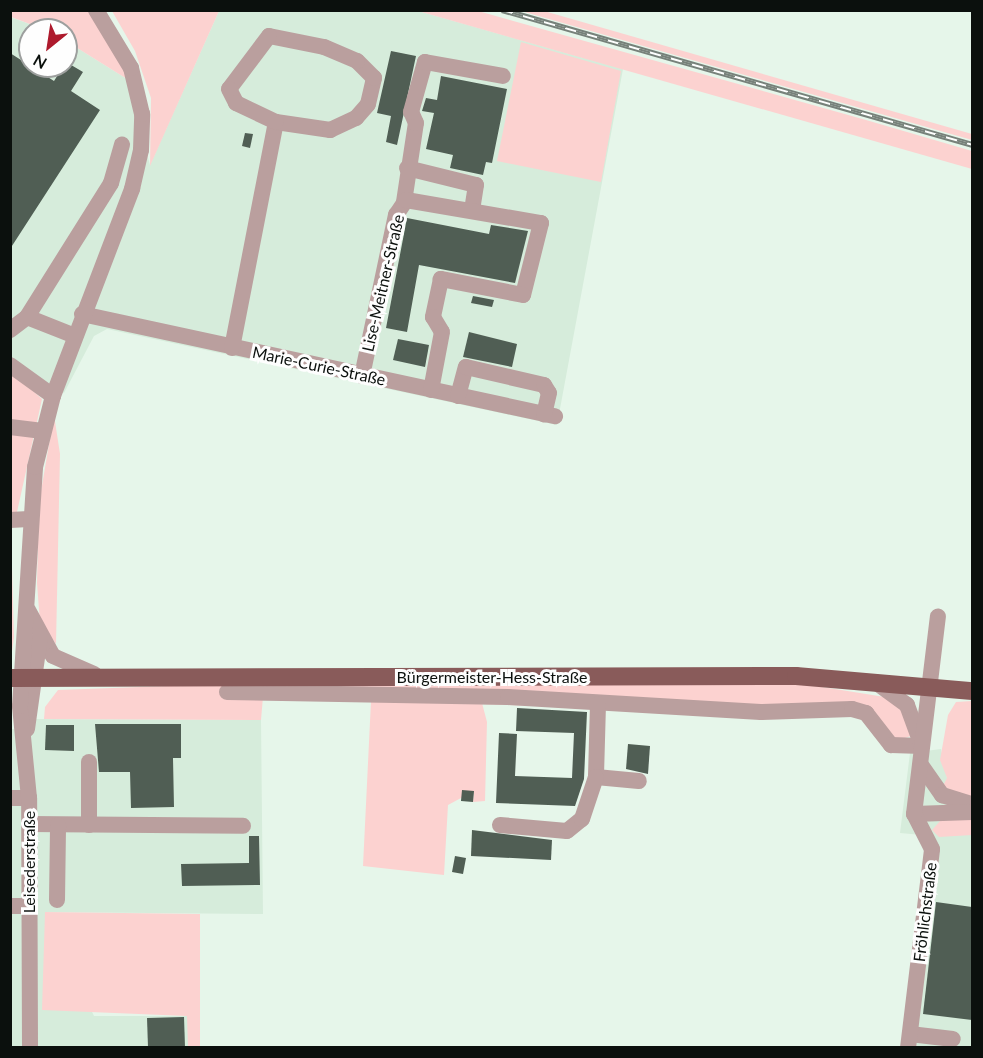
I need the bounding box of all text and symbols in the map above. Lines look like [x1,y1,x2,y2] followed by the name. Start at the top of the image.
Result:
[18,18,78,78] north arrow
[30,51,50,74] text: N
[358,213,408,353] street label: Lise-Meitner-Straße
[251,343,387,389] street label: Marie-Curie-Straße
[397,667,587,687] street label: Bürgermeister-Hess-Straße
[19,811,39,913] street label: Leisederstraße
[909,861,941,963] street label: Fröhlichstraße

